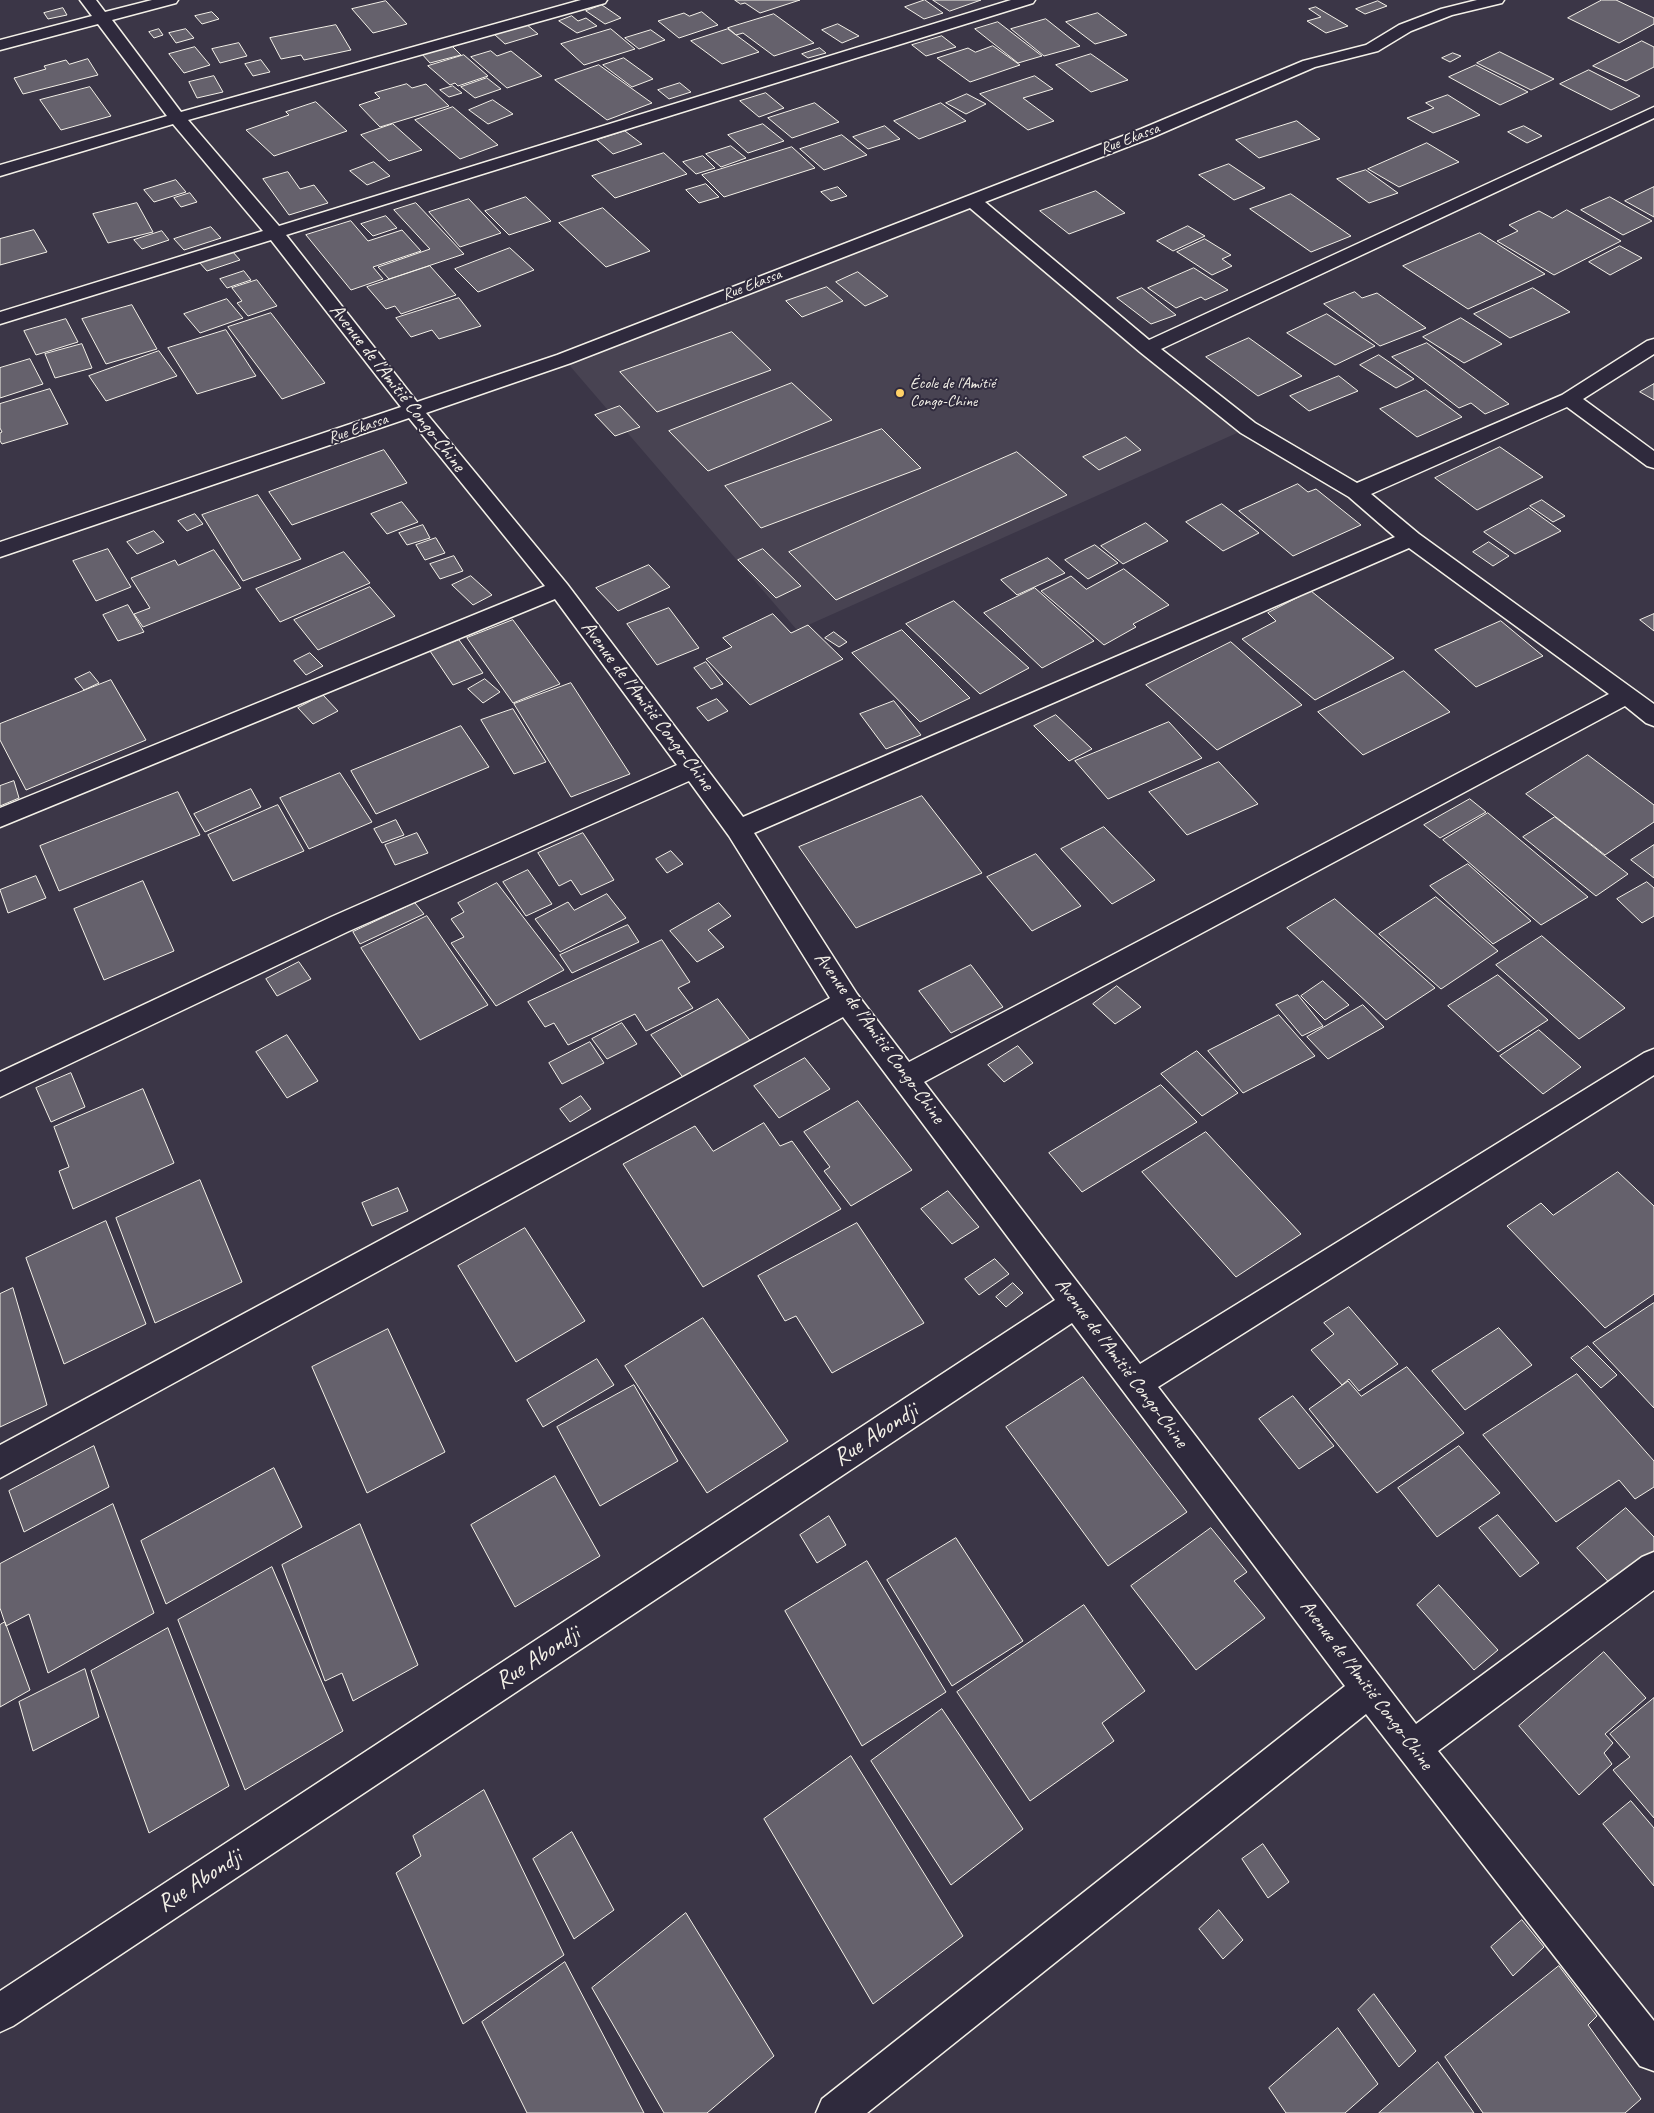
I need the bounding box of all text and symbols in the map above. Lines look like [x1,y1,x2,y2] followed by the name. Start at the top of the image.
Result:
[1098,119,1162,159] street label: Rue Ekassa
[720,265,784,305] street label: Rue Ekassa
[324,299,470,477] street label: Avenue de l'Amitié Congo-Chine
[910,374,995,412] place label: École de l'Amitié Congo-Chine
[894,387,906,399] marker: École de l'Amitié Congo-Chine
[326,410,390,448] street label: Rue Ekassa
[575,616,719,796] street label: Avenue de l'Amitié Congo-Chine
[809,947,949,1129] street label: Avenue de l'Amitié Congo-Chine
[1049,1273,1193,1453] street label: Avenue de l'Amitié Congo-Chine
[828,1397,924,1473] street label: Rue Abondji
[1294,1595,1438,1775] street label: Avenue de l'Amitié Congo-Chine
[490,1620,586,1696] street label: Rue Abondji
[152,1843,248,1919] street label: Rue Abondji

